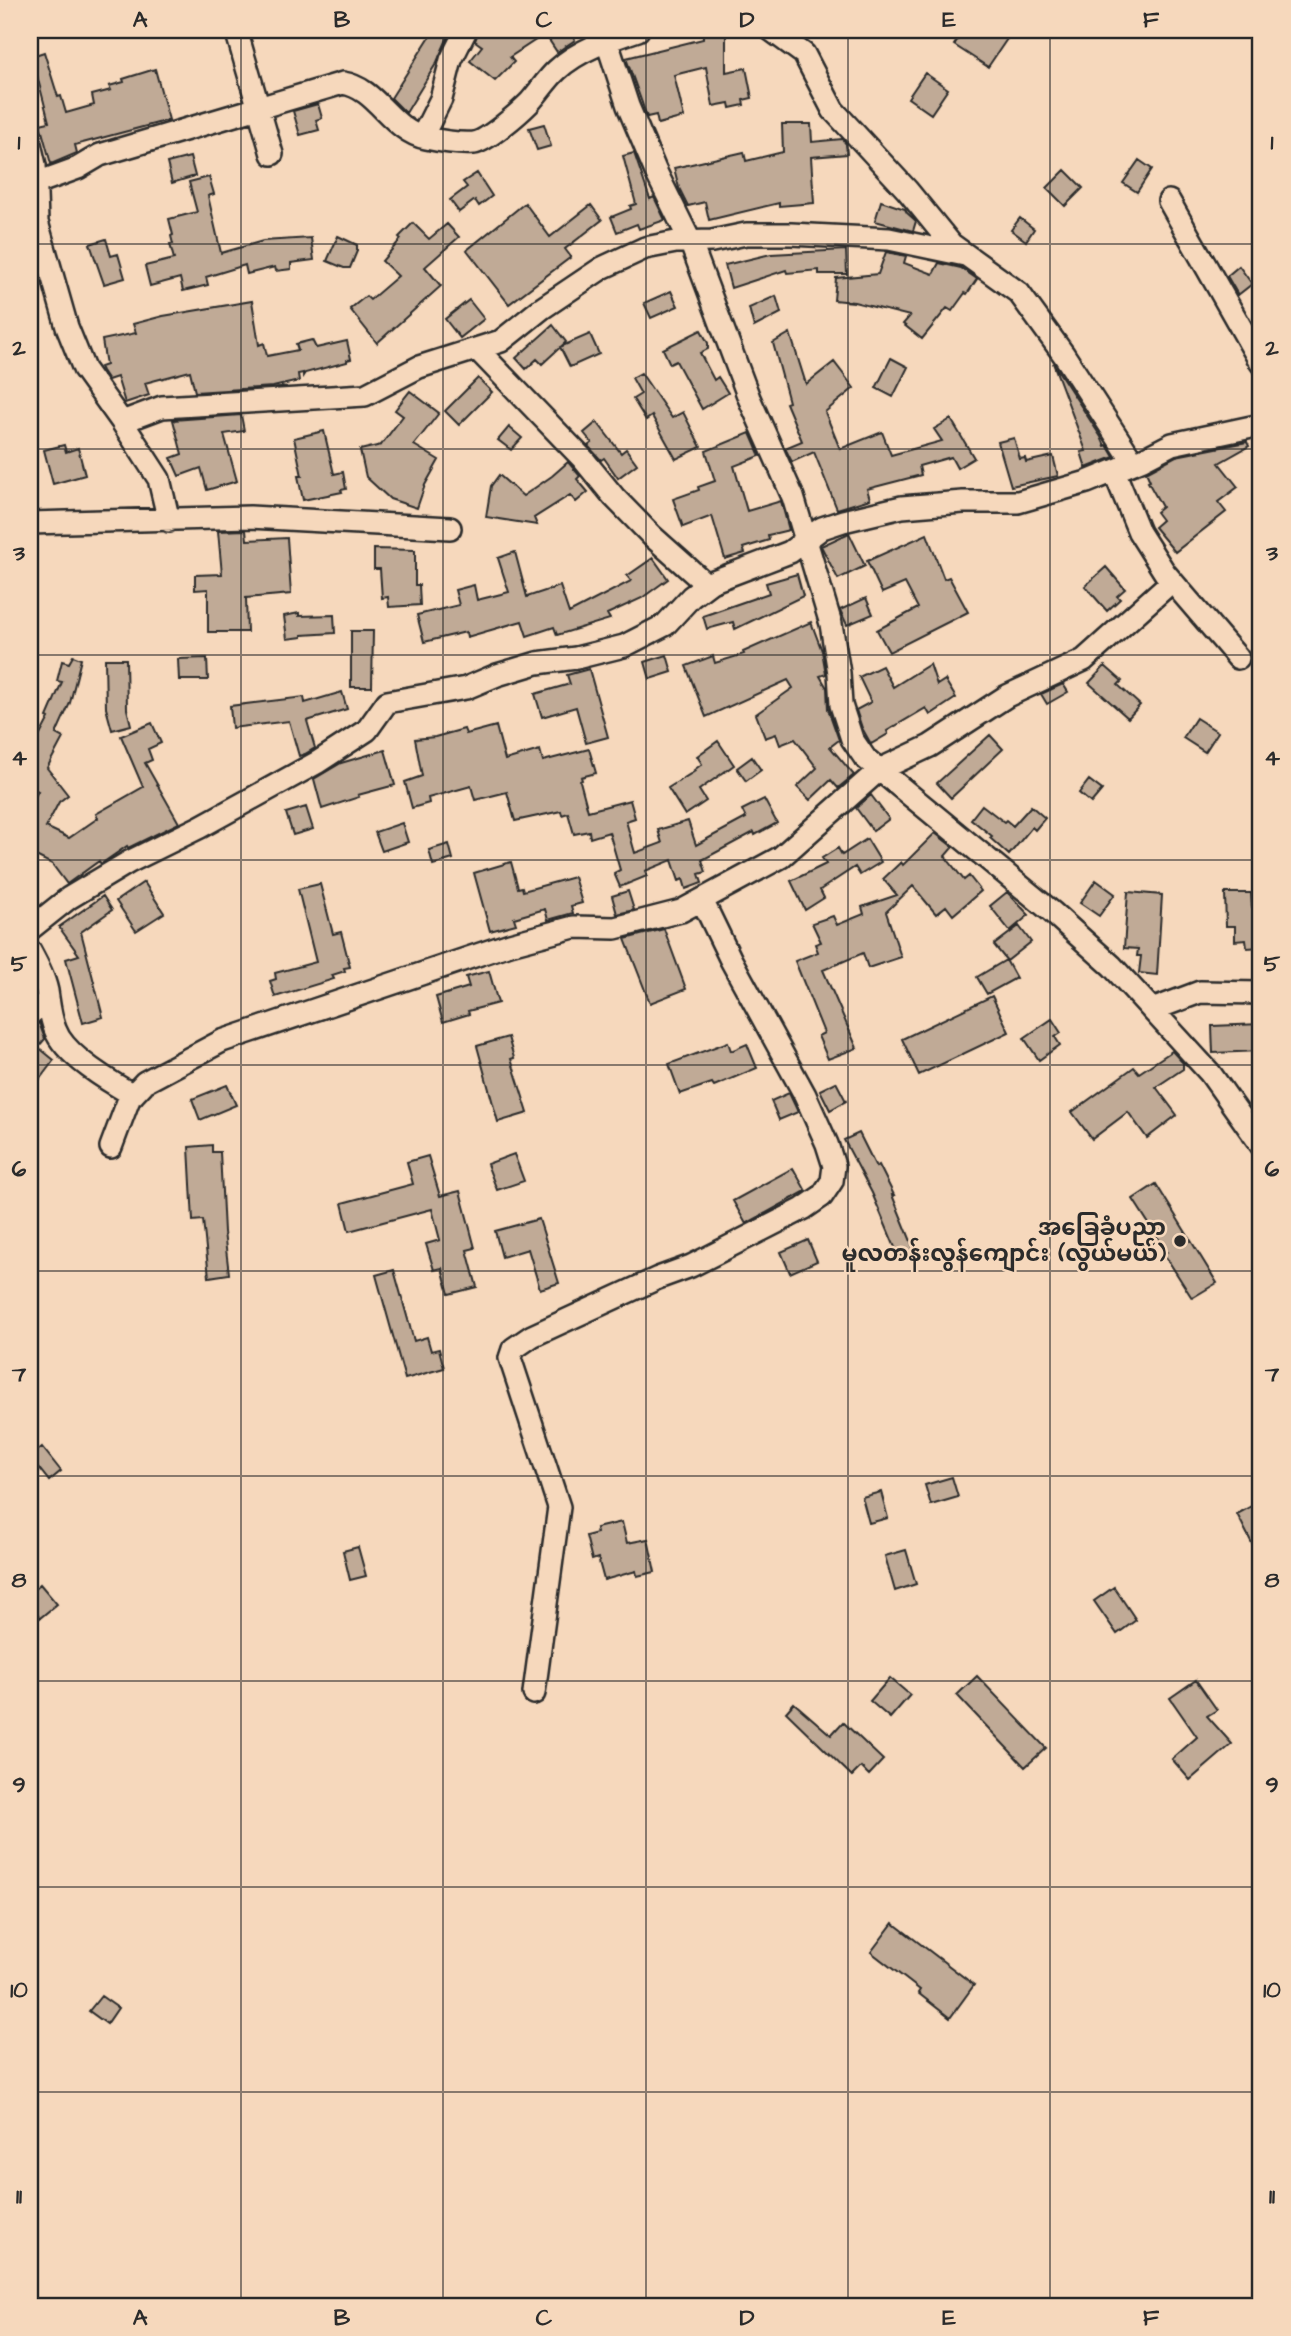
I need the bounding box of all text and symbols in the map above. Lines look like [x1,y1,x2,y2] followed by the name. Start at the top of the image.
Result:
[133,4,148,36] text: A
[334,4,351,36] text: B
[536,4,553,36] text: C
[740,4,755,36] text: D
[942,4,956,36] text: E
[1143,4,1160,36] text: F
[18,126,21,158] text: 1
[1271,126,1274,158] text: 1
[11,332,26,364] text: 2
[1264,332,1279,364] text: 2
[12,537,25,569] text: 3
[1265,537,1278,569] text: 3
[11,742,27,774] text: 4
[1264,742,1280,774] text: 4
[11,948,28,980] text: 5
[1264,948,1281,980] text: 5
[12,1153,27,1185] text: 6
[1265,1153,1280,1185] text: 6
[841,1212,1166,1273] place label: အခြေခံပညာ မူလတန်းလွန်ကျောင်း (လွယ်မယ်)
[1172,1233,1188,1249] marker: အခြေခံပညာ မူလတန်းလွန်ကျောင်း (လွယ်မယ်)
[11,1358,27,1390] text: 7
[1264,1358,1280,1390] text: 7
[12,1564,27,1596] text: 8
[1265,1564,1280,1596] text: 8
[12,1769,26,1801] text: 9
[1265,1769,1279,1801] text: 9
[10,1974,28,2006] text: 10
[1263,1974,1281,2006] text: 10
[16,2180,22,2212] text: 11
[1269,2180,1275,2212] text: 11
[133,2302,148,2334] text: A
[334,2302,351,2334] text: B
[536,2302,553,2334] text: C
[740,2302,755,2334] text: D
[942,2302,956,2334] text: E
[1143,2302,1160,2334] text: F

